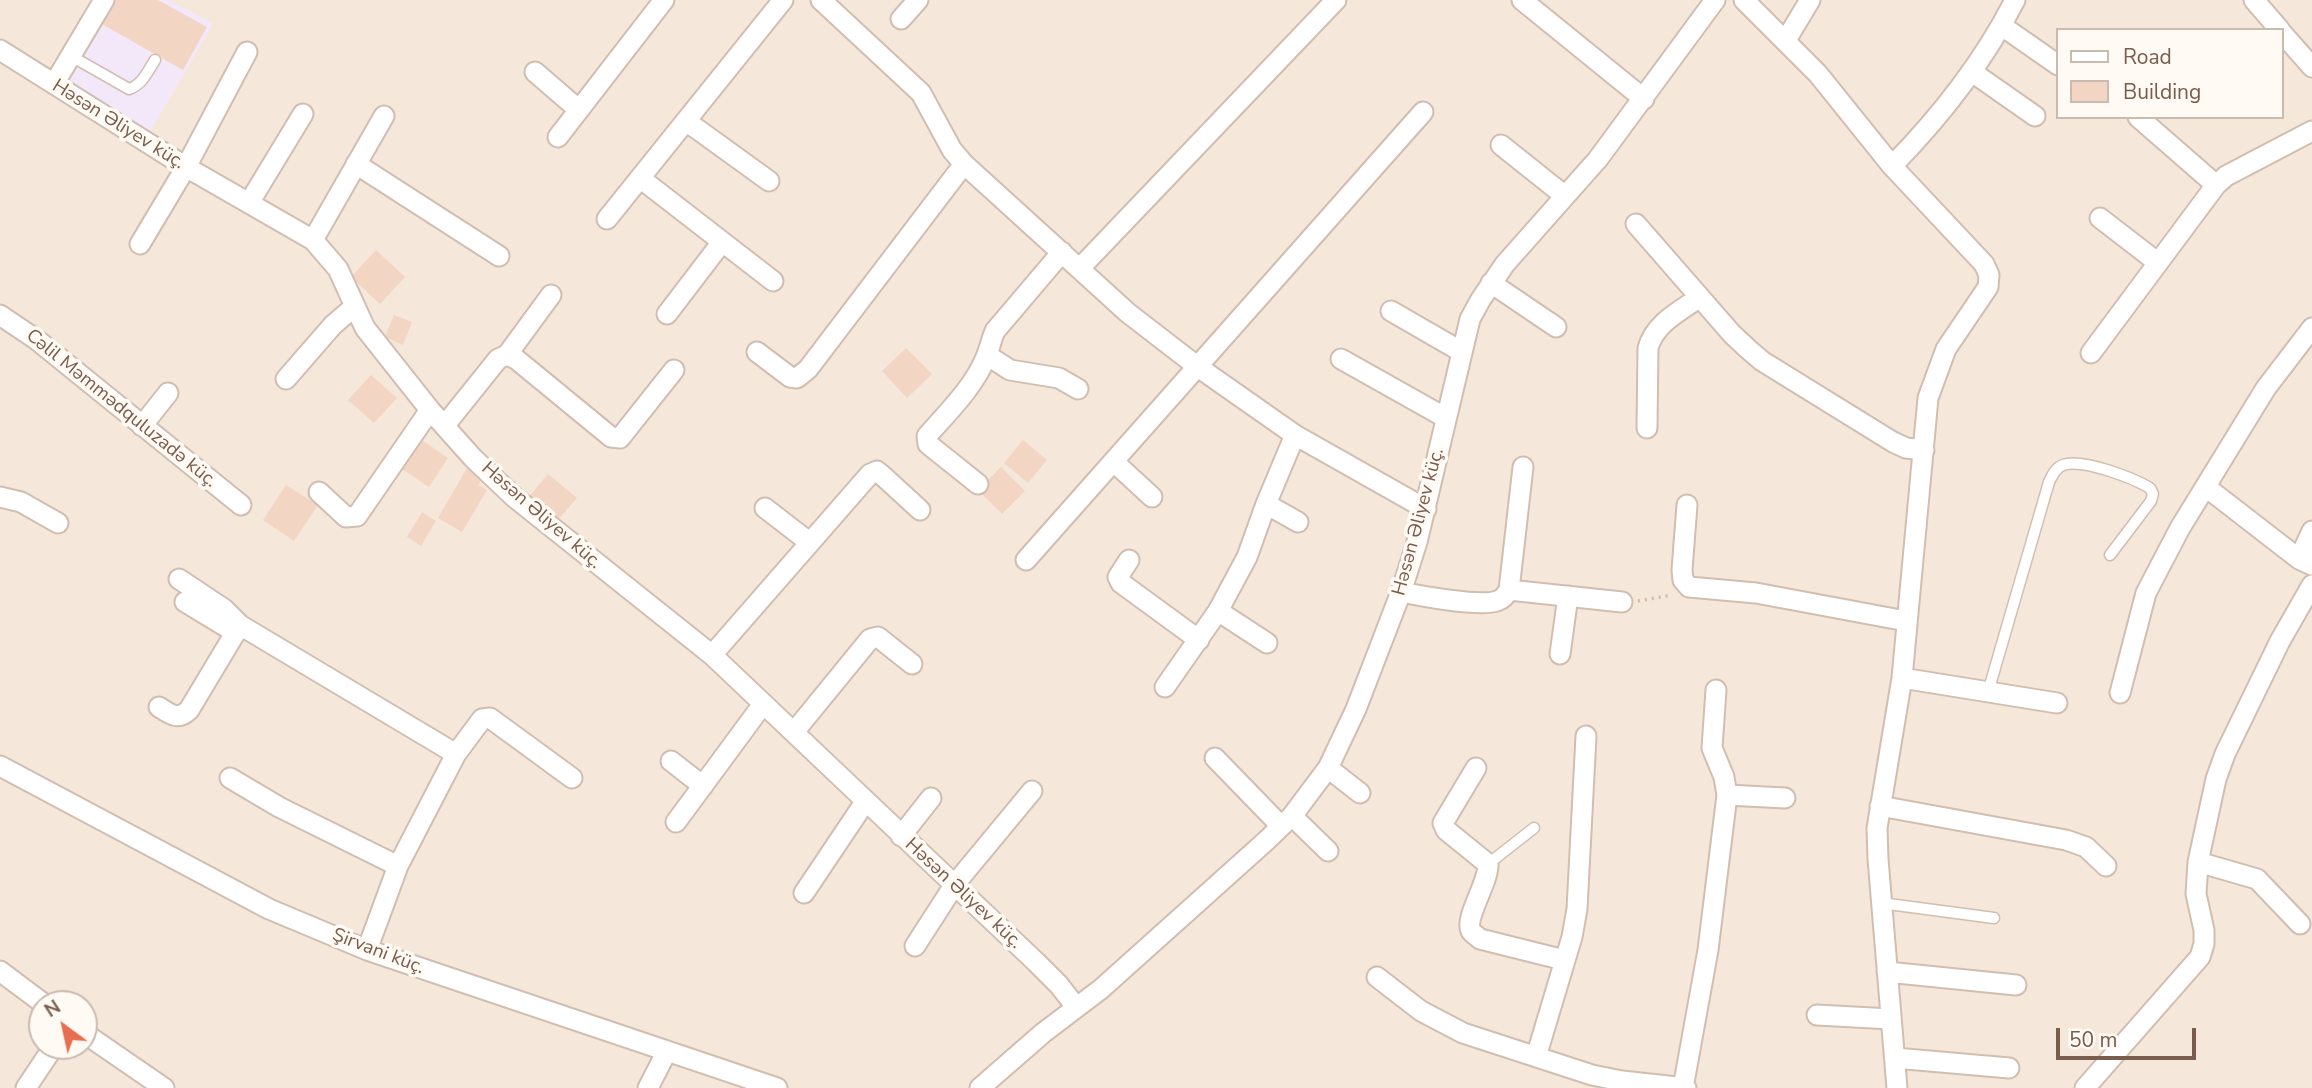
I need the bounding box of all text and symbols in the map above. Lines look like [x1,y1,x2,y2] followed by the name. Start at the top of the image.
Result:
[2056,28,2284,119] legend
[2123,43,2172,71] text: Road
[48,75,188,175] street label: Həsən Əliyev küç.
[2123,78,2201,106] text: Building
[21,325,221,493] street label: Cəlil Məmmədquluzadə küç.
[1388,446,1450,598] street label: Həsən Əliyev küç.
[476,458,606,574] street label: Həsən Əliyev küç.
[900,834,1026,954] street label: Həsən Əliyev küç.
[329,924,427,980] street label: Şirvani küç.
[28,990,98,1060] north arrow
[40,994,66,1024] text: N
[2060,1014,2200,1058] scale bar
[2069,1026,2118,1054] text: 50 m

